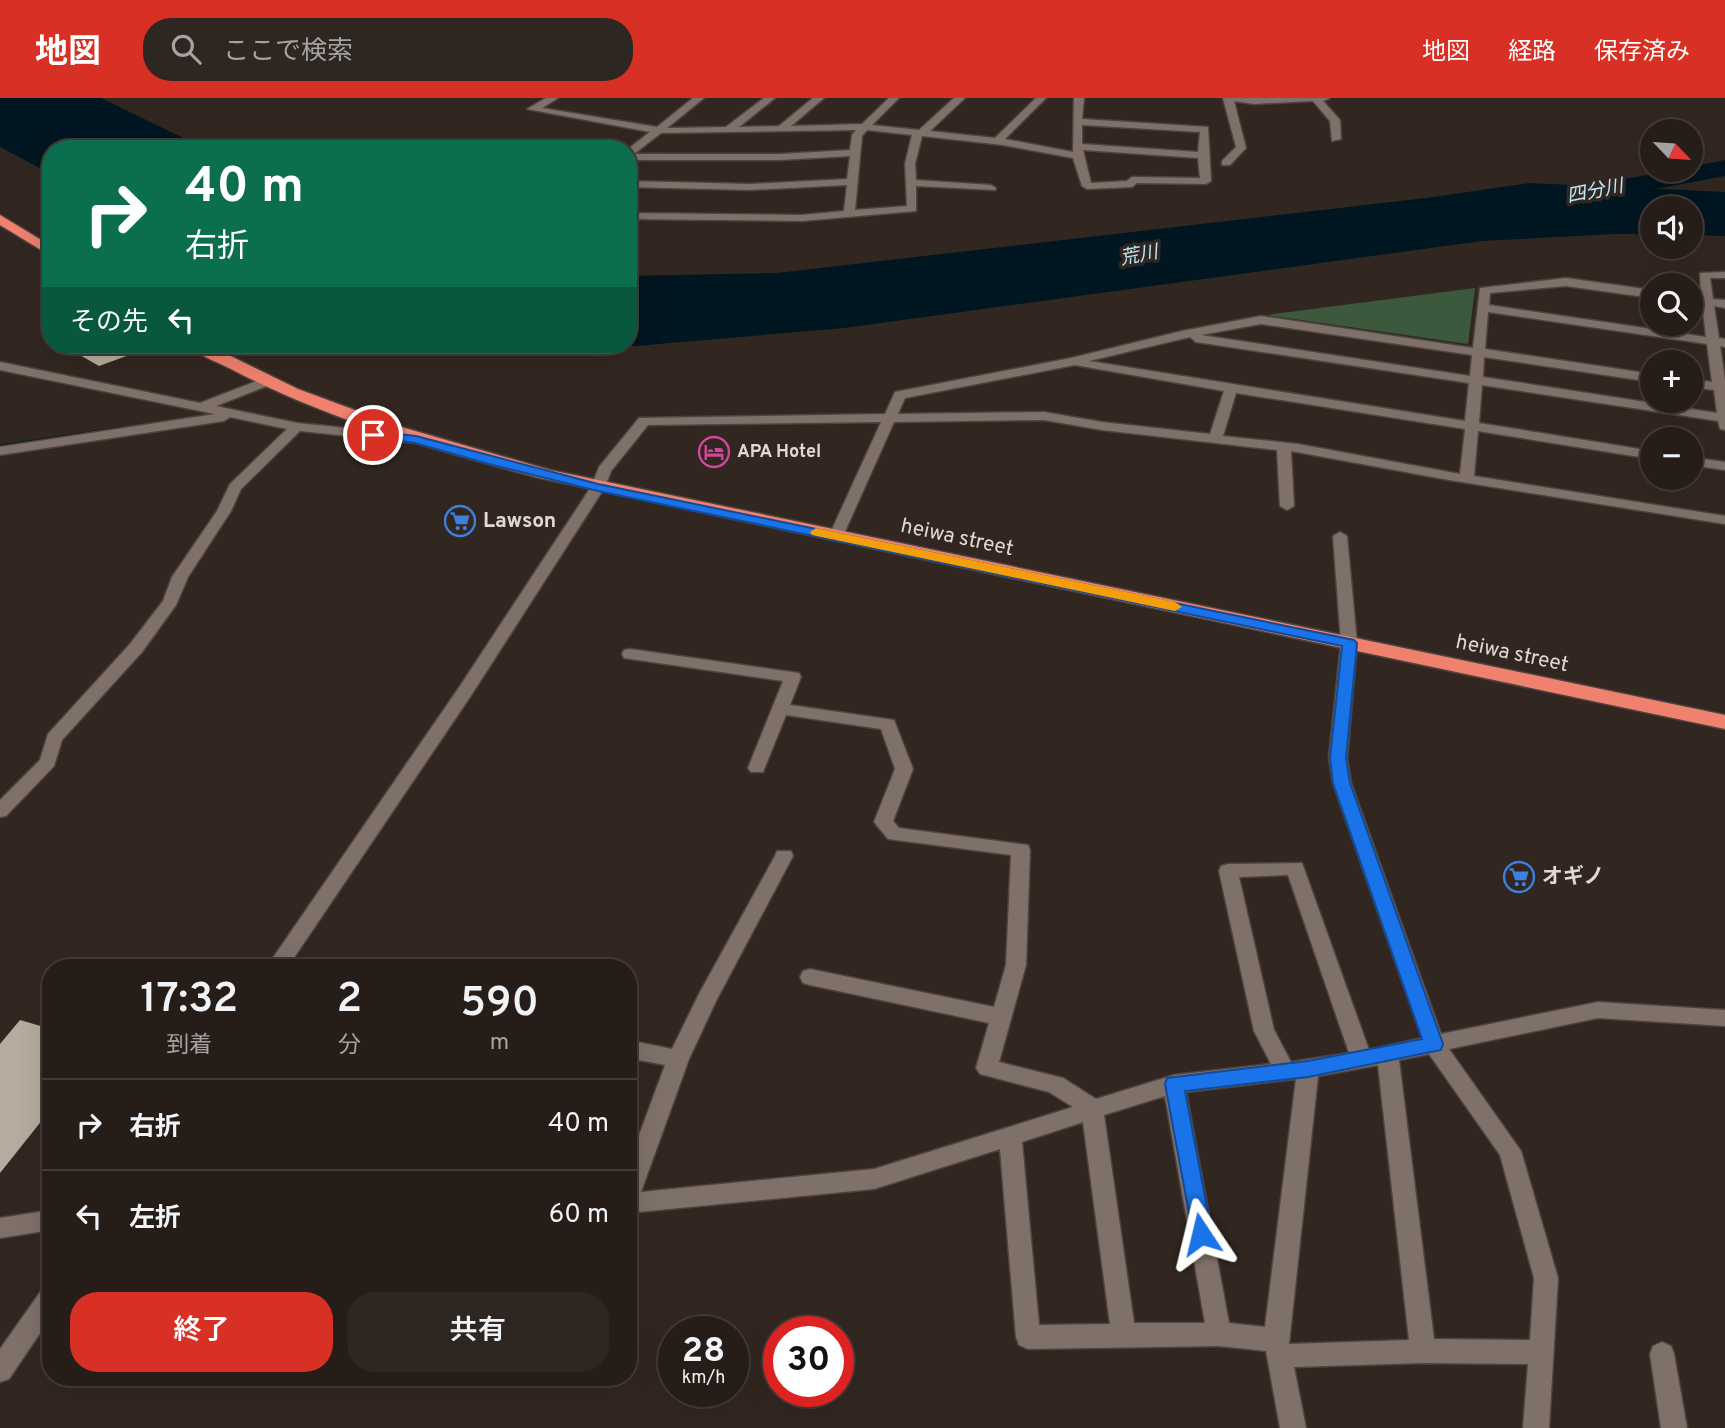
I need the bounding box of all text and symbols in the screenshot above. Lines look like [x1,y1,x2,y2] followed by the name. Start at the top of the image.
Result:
[143,18,633,81] search box
[167,30,205,68] icon: search
[35,33,101,75] text: 地図
[223,36,353,69] text: ここで検索
[1422,38,1470,68] text: 地図
[1508,38,1556,68] text: 経路
[1594,38,1690,68] text: 保存済み
[1640,119,1703,182] north arrow
[1640,119,1703,490] map controls
[185,158,304,220] text: 40 m
[70,168,161,259] icon: right
[1565,174,1627,209] water label: 四分川
[1640,196,1703,259] button: sound
[185,228,249,268] text: 右折
[1118,240,1162,271] water label: 荒川
[1640,273,1703,336] button: search
[162,301,200,339] icon: left
[70,307,148,340] text: その先
[1640,350,1703,413] button: +
[343,405,403,465] pin
[354,416,392,454] icon: arrive
[1640,427,1703,490] button: −
[697,435,731,469] hotel icon: APA Hotel
[737,441,821,464] place label: APA Hotel
[443,504,477,538] supermarket icon: Lawson
[483,508,556,535] place label: Lawson
[898,513,1016,563] street label: heiwa street
[1453,629,1571,679] street label: heiwa street
[1502,860,1536,894] supermarket icon: オギノ
[1542,864,1604,891] place label: オギノ
[140,974,238,1027] text: 17:32
[336,974,362,1027] text: 2
[460,978,539,1031] text: 590
[490,1029,509,1058] text: m
[166,1032,212,1061] text: 到着
[338,1032,361,1061] text: 分
[70,1106,108,1144] icon: right
[548,1108,609,1141] text: 40 m
[129,1112,181,1145] text: 右折
[70,1197,108,1235] icon: left
[1164,1197,1238,1271] position arrow
[549,1199,609,1232] text: 60 m
[129,1203,181,1236] text: 左折
[70,1292,333,1372] button: 終了
[347,1292,609,1372] button: 共有
[763,1316,854,1407] speed limit sign: 30
[682,1330,725,1374] text: 28
[682,1367,725,1390] text: km/h

